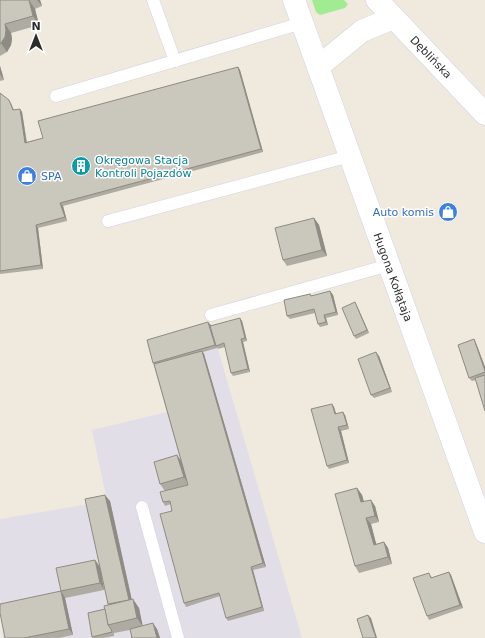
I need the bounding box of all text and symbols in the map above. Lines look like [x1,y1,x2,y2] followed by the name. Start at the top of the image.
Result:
[16,16,56,56] north arrow
[31,20,41,33] text: N
[407,33,454,81] street label: Dęblińska
[95,154,192,180] place label: Okręgowa Stacja Kontroli Pojazdów
[70,155,92,177] building icon: Okręgowa Stacja Kontroli Pojazdów
[16,165,38,187] shop icon: SPA
[41,170,62,183] place label: SPA
[437,201,459,223] shop icon: Auto komis
[373,206,434,219] place label: Auto komis
[370,231,415,323] street label: Hugona Kołłątaja

